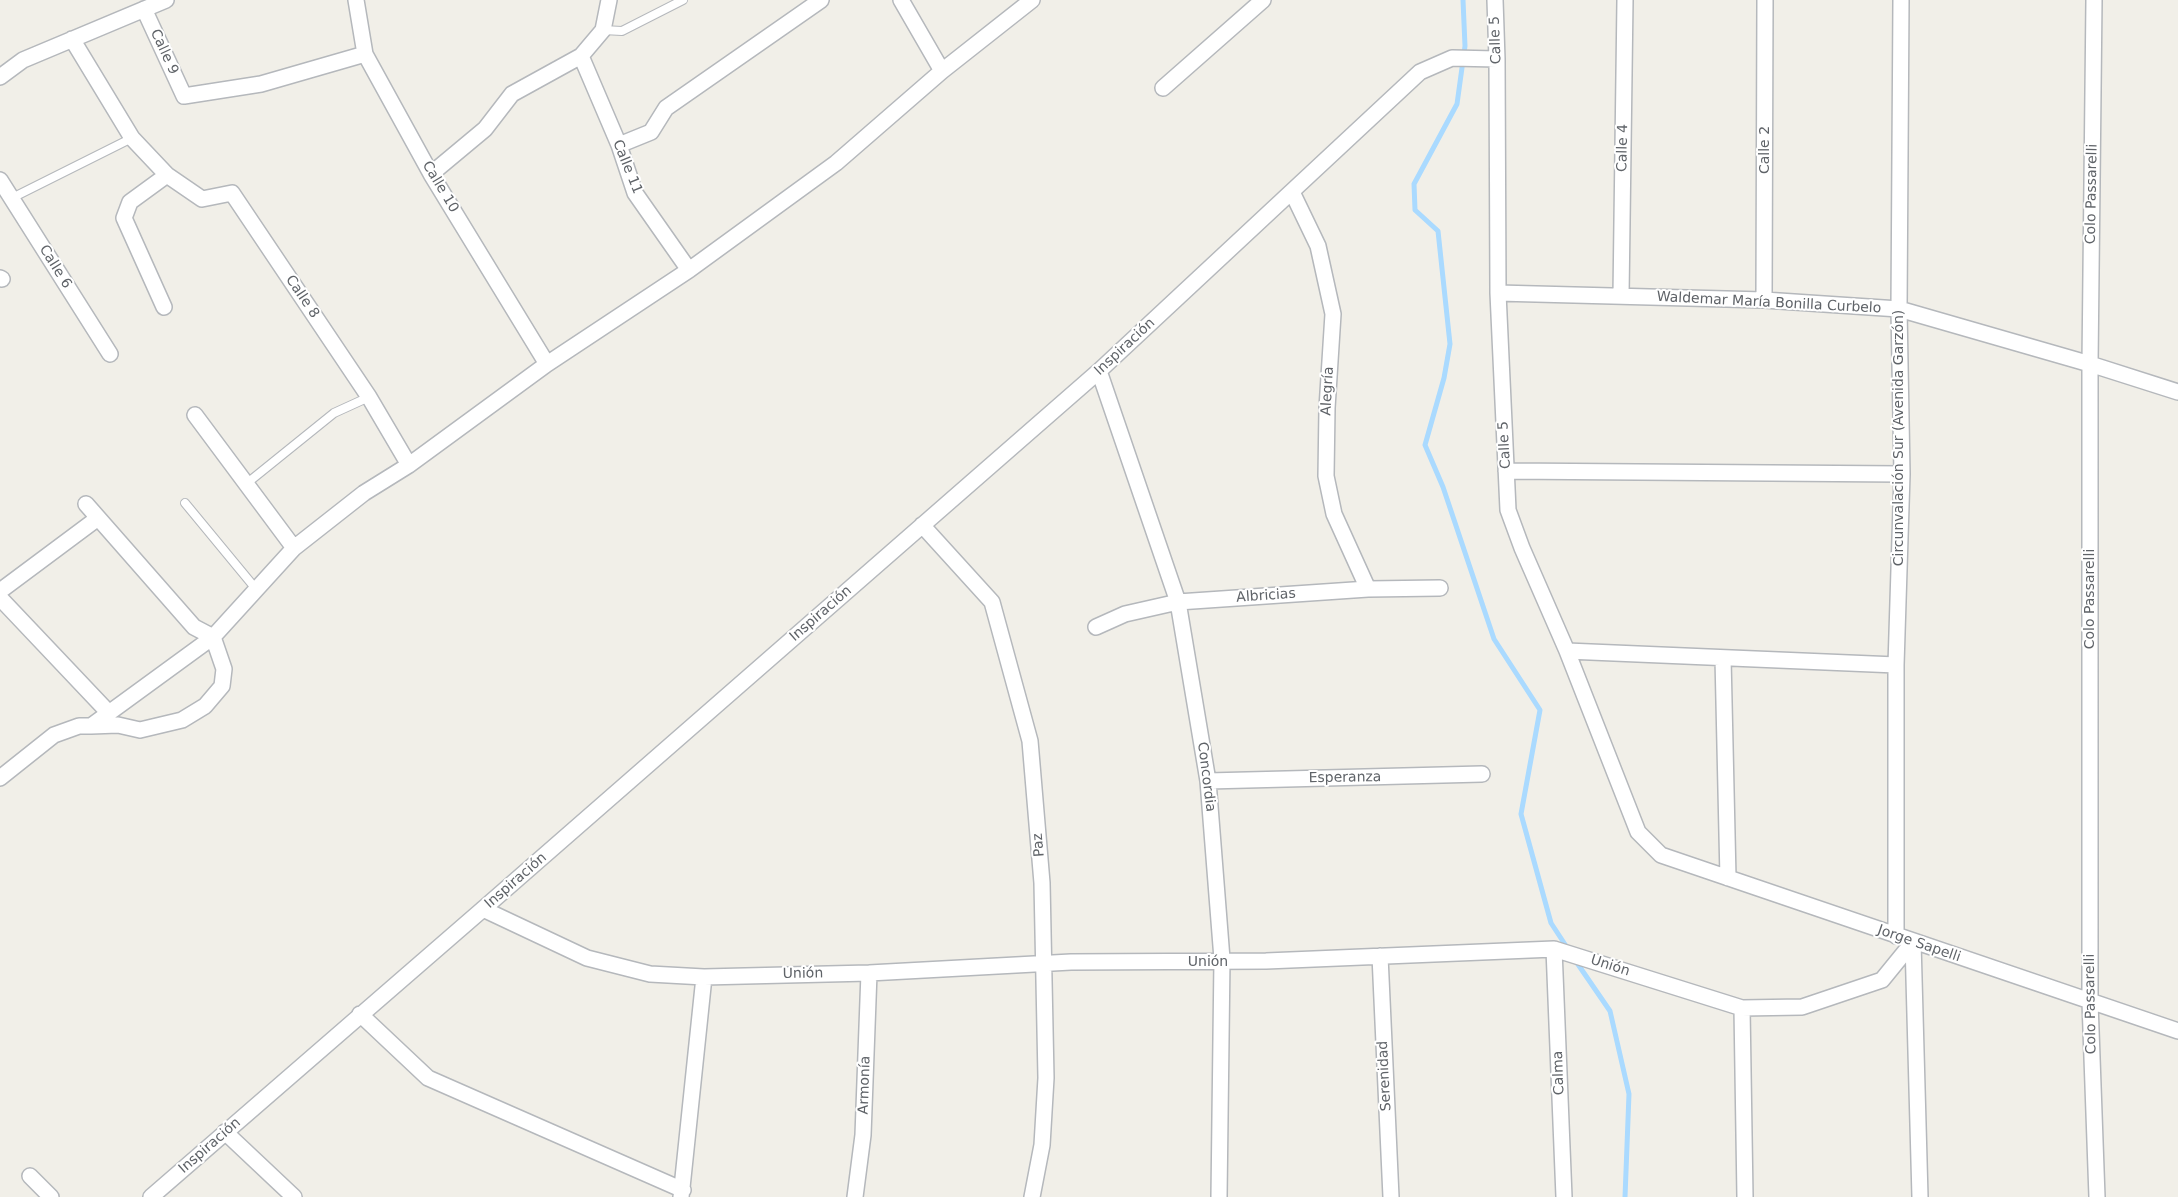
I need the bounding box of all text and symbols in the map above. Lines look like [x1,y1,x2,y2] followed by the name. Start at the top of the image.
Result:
[1487,16,1505,64] street label: Calle 5
[146,27,182,77] street label: Calle 9
[1614,124,1632,172] street label: Calle 4
[1757,126,1773,174] street label: Calle 2
[609,137,645,197] street label: Calle 11
[2083,144,2101,244] street label: Colo Passarelli
[418,158,462,216] street label: Calle 10
[35,242,75,292] street label: Calle 6
[282,272,322,322] street label: Calle 8
[1656,289,1882,317] street label: Waldemar María Bonilla Curbelo
[1891,310,1907,566] street label: Circunvalación Sur (Avenida Garzón)
[1091,315,1159,379] street label: Inspiración
[1318,366,1338,416] street label: Alegría
[1495,421,1515,469] street label: Calle 5
[2082,549,2098,649] street label: Colo Passarelli
[787,583,855,645] street label: Inspiración
[1236,586,1296,606] street label: Albricias
[1193,741,1219,813] street label: Concordia
[1308,769,1382,787] street label: Esperanza
[1030,832,1048,858] street label: Paz
[482,850,550,912] street label: Inspiración
[1875,922,1963,966] street label: Jorge Sapelli
[1588,952,1632,980] street label: Unión
[1188,954,1228,970] street label: Unión
[2082,954,2100,1054] street label: Colo Passarelli
[783,965,823,983] street label: Unión
[1375,1040,1395,1112] street label: Serenidad
[1550,1050,1568,1096] street label: Calma
[856,1055,874,1115] street label: Armonía
[176,1115,244,1177] street label: Inspiración

